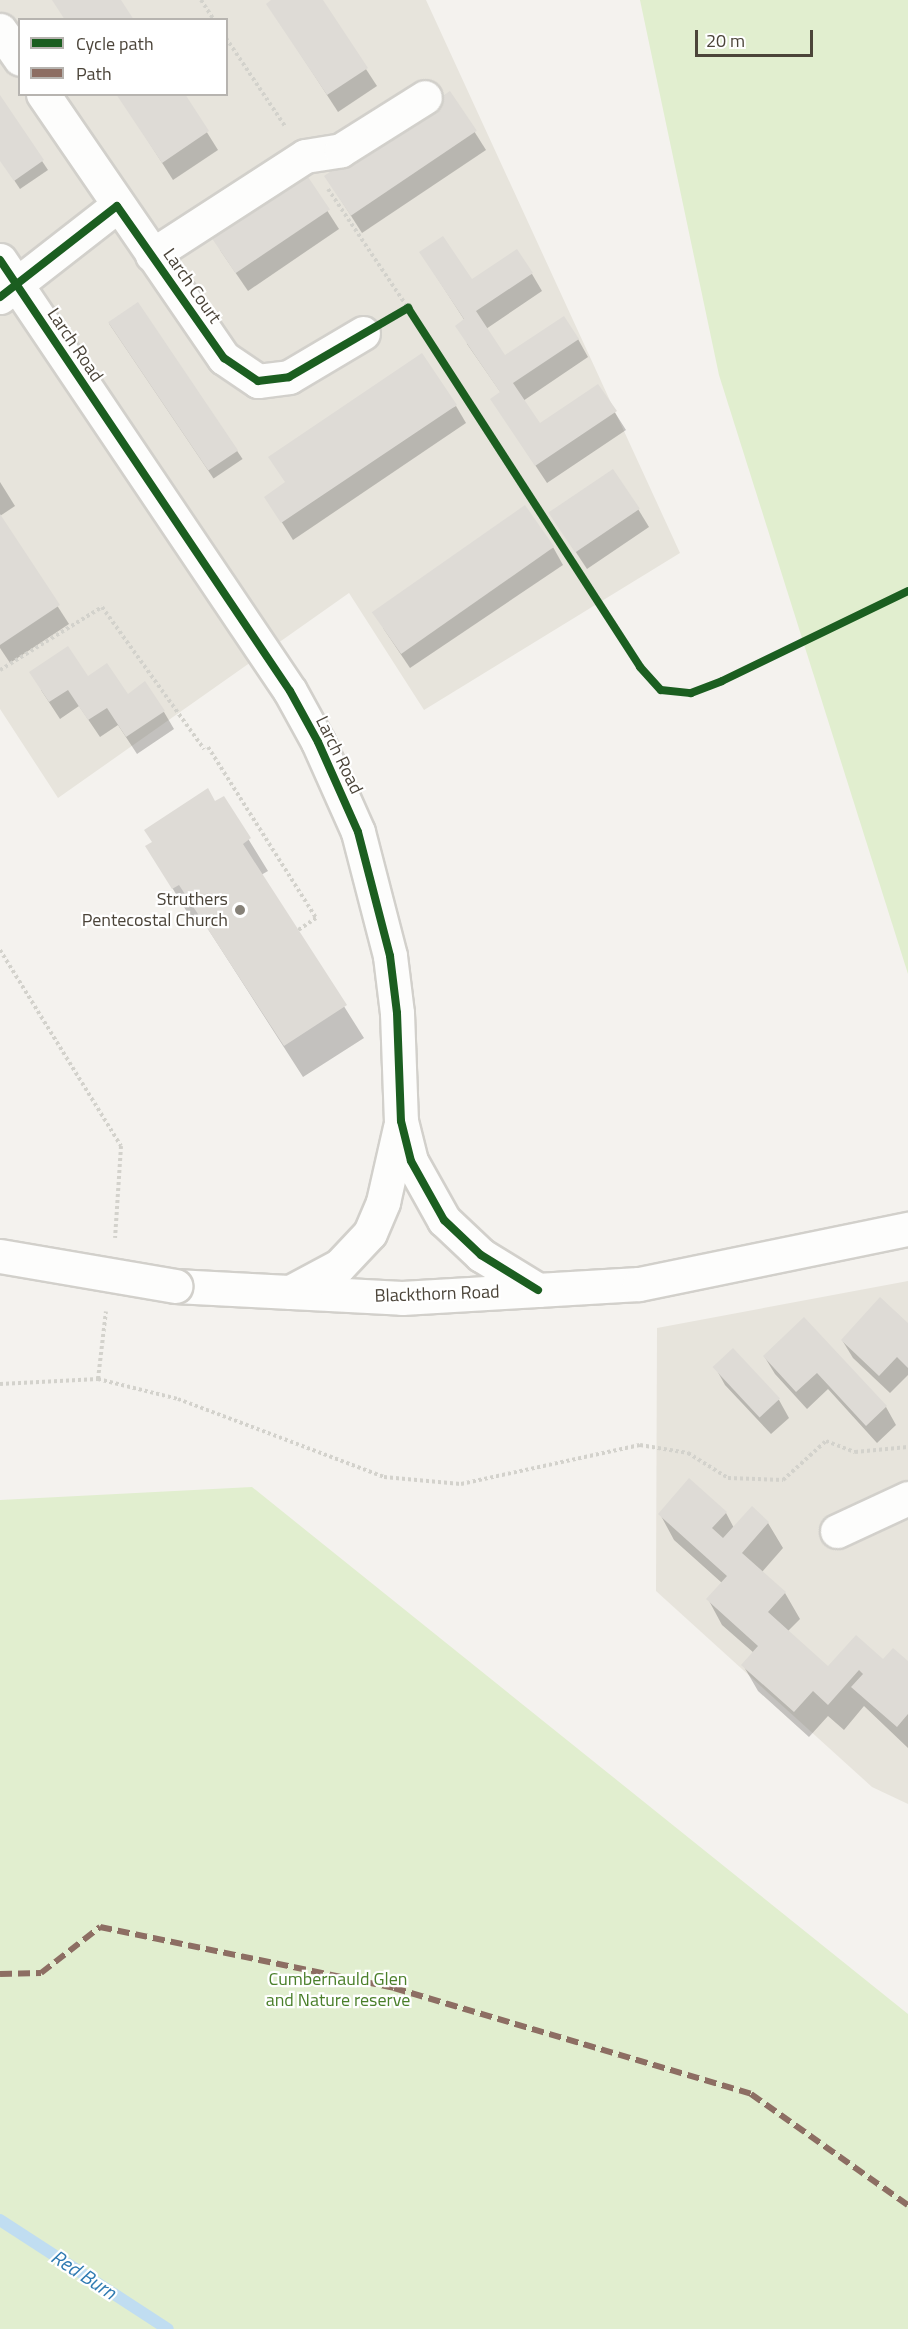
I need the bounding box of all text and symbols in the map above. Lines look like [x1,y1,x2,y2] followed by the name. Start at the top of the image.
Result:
[18,18,228,96] legend
[698,18,816,56] scale bar
[706,27,745,54] text: 20 m
[76,30,154,57] text: Cycle path
[76,60,112,87] text: Path
[158,244,226,328] street label: Larch Court
[43,304,107,386] street label: Larch Road
[311,712,367,798] street label: Larch Road
[82,889,228,932] place label: Struthers Pentecostal Church
[233,903,247,917] marker: Struthers Pentecostal Church
[374,1281,500,1307] street label: Blackthorn Road
[266,1969,410,2012] park label: Cumbernauld Glen and Nature reserve
[47,2244,121,2304] water label: Red Burn

